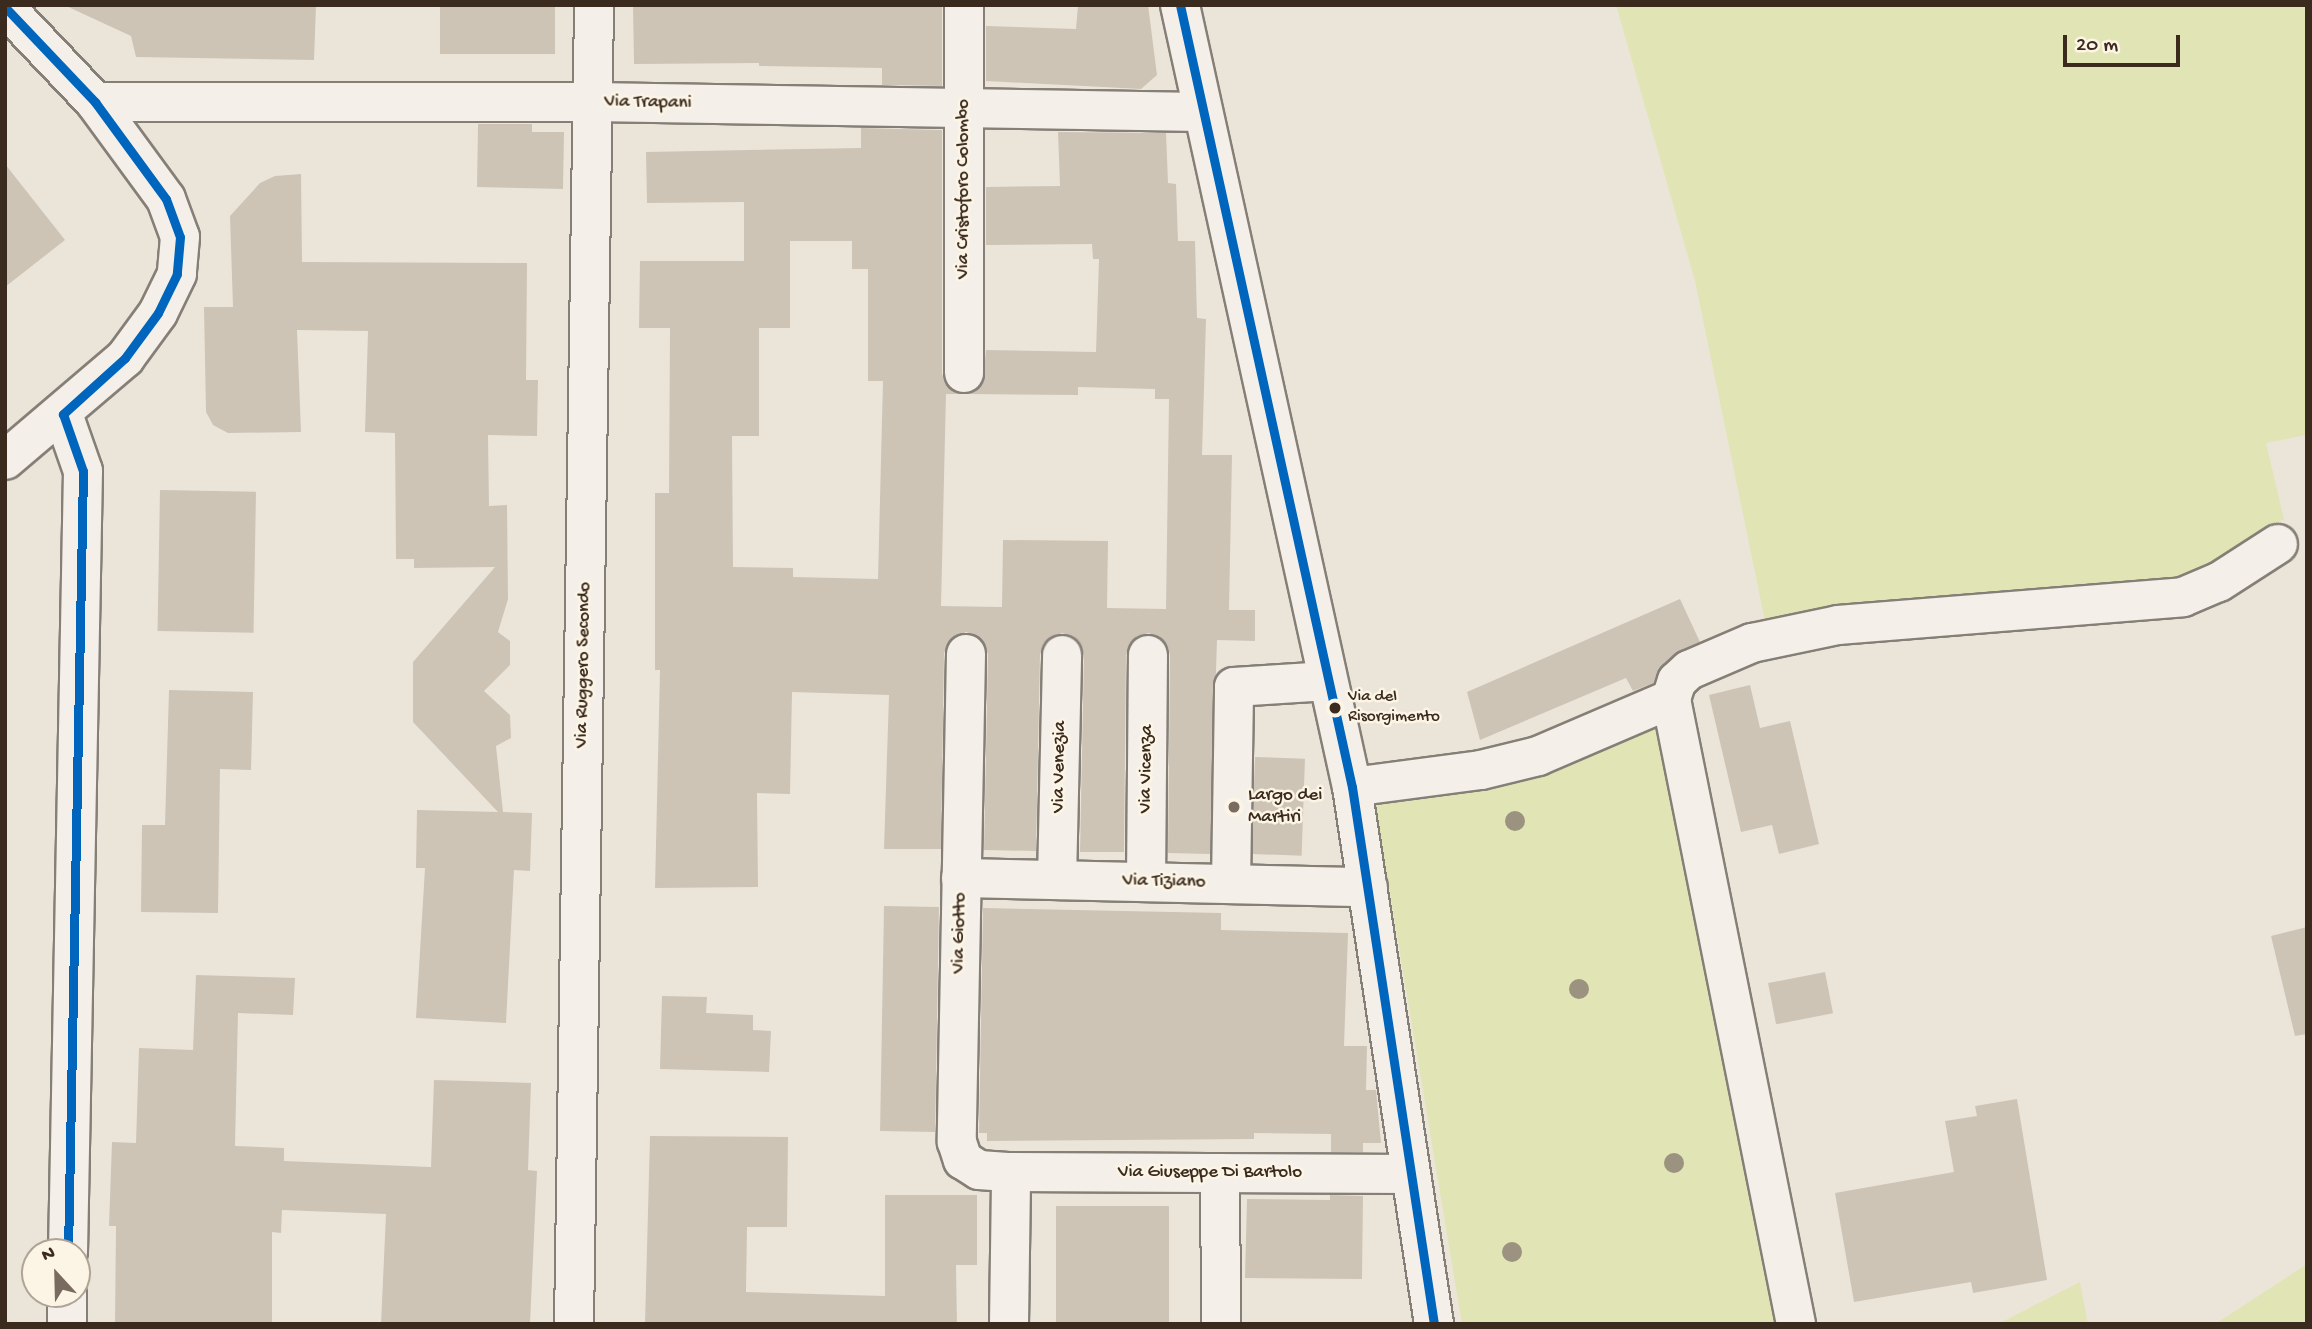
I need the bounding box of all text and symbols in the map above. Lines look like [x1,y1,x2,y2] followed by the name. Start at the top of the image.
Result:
[2067,21,2184,65] scale bar
[2076,34,2118,59] text: 20 m
[604,91,692,115] street label: Via Trapani
[953,99,975,279] street label: Via Cristoforo Colombo
[571,582,597,748] street label: Via Ruggero Secondo
[1348,688,1440,728] place label: Via del Risorgimento
[1328,701,1342,715] marker: Via del Risorgimento
[1048,721,1072,813] street label: Via Venezia
[1135,724,1159,814] street label: Via Vicenza
[1248,785,1322,829] place label: Largo dei Martiri
[1226,799,1242,815] marker: Largo dei Martiri
[1122,870,1206,894] street label: Via Tiziano
[948,892,972,974] street label: Via Giotto
[1118,1162,1302,1184] street label: Via Giuseppe Di Bartolo
[21,1238,91,1308] north arrow
[39,1242,59,1268] text: N

